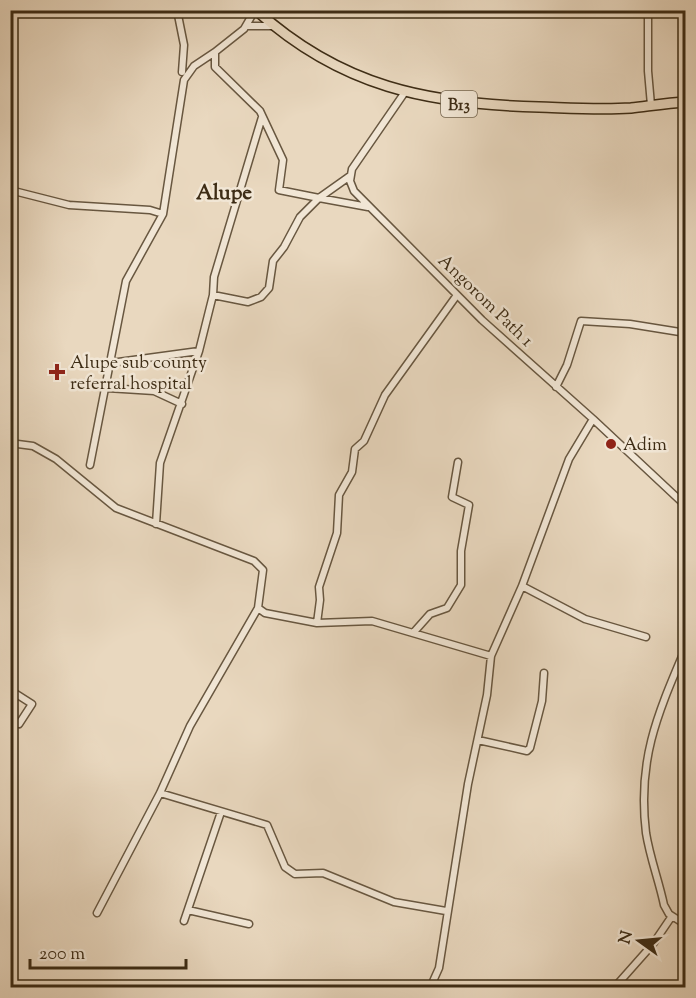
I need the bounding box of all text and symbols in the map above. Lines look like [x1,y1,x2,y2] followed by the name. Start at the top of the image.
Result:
[441,91,477,117] road number: B13
[196,179,252,209] district label: Alupe
[431,249,538,354] street label: Angorom Path 1
[70,351,207,398] place label: Alupe sub county referral hospital
[48,363,66,381] marker: Alupe sub county referral hospital
[623,433,667,459] place label: Adim
[604,437,618,451] marker: Adim
[609,911,669,971] north arrow
[614,928,640,947] text: N
[30,932,186,970] scale bar
[39,942,85,968] text: 200 m

